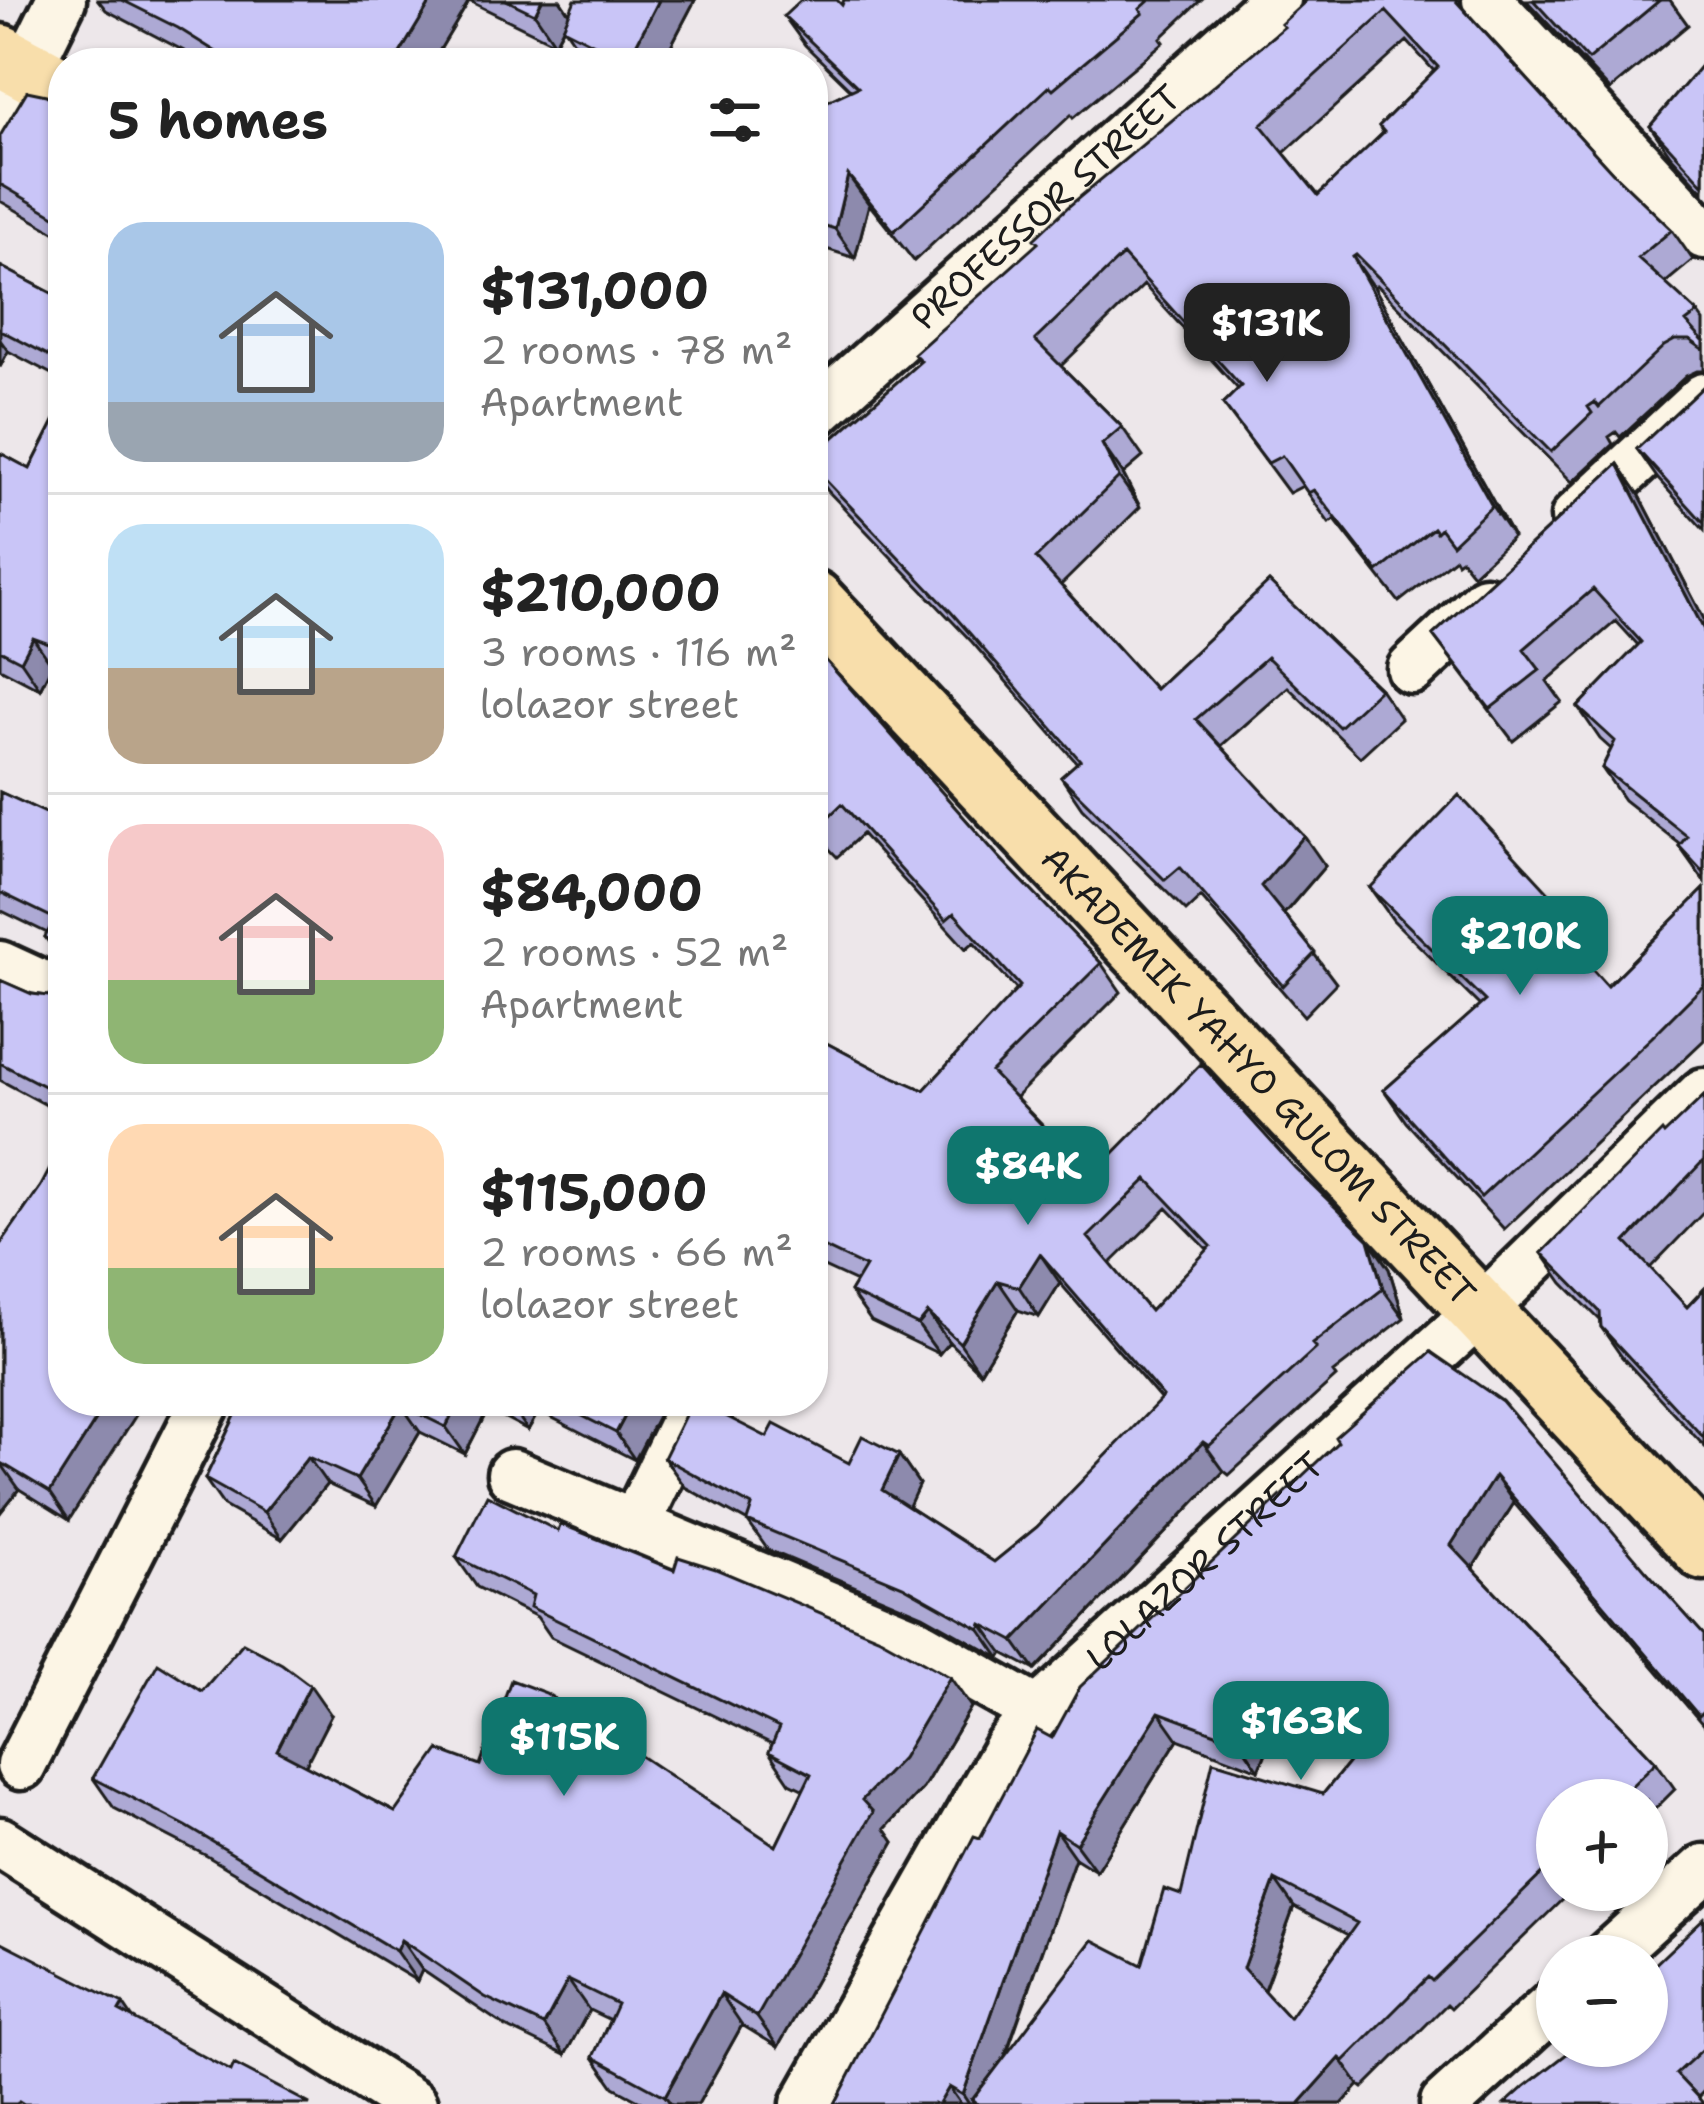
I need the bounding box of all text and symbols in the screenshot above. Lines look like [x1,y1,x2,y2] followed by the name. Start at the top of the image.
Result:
[900,73,1191,341] street label: PROFESSOR STREET
[108,86,328,154] text: 5 homes
[702,87,768,153] icon: filters
[480,256,709,324] text: $131,000
[204,270,348,414] icon: home
[1183,283,1351,385] pin: $131K
[1211,296,1323,348] text: $131K
[480,324,792,376] text: 2 rooms · 78 m²
[480,376,683,428] text: Apartment
[480,558,721,626] text: $210,000
[204,572,348,716] icon: home
[480,626,797,678] text: 3 rooms · 116 m²
[480,678,739,730] text: lolazor street
[1031,835,1487,1316] street label: AKADEMIK YAHYO GULOM STREET
[480,858,703,926] text: $84,000
[204,872,348,1016] icon: home
[1436,896,1604,998] pin: $210K
[1459,909,1581,961] text: $210K
[480,926,789,978] text: 2 rooms · 52 m²
[480,978,683,1030] text: Apartment
[957,1126,1099,1228] pin: $84K
[974,1139,1082,1191] text: $84K
[480,1158,708,1226] text: $115,000
[204,1172,348,1316] icon: home
[480,1226,793,1278] text: 2 rooms · 66 m²
[480,1278,739,1330] text: lolazor street
[1075,1440,1334,1682] street label: LOLAZOR STREET
[1217,1681,1385,1783] pin: $163K
[1240,1694,1362,1746] text: $163K
[480,1697,648,1799] pin: $115K
[509,1710,619,1762] text: $115K
[1536,1779,1668,2067] map controls
[1536,1779,1668,1911] button: +
[1536,1935,1668,2067] button: −

